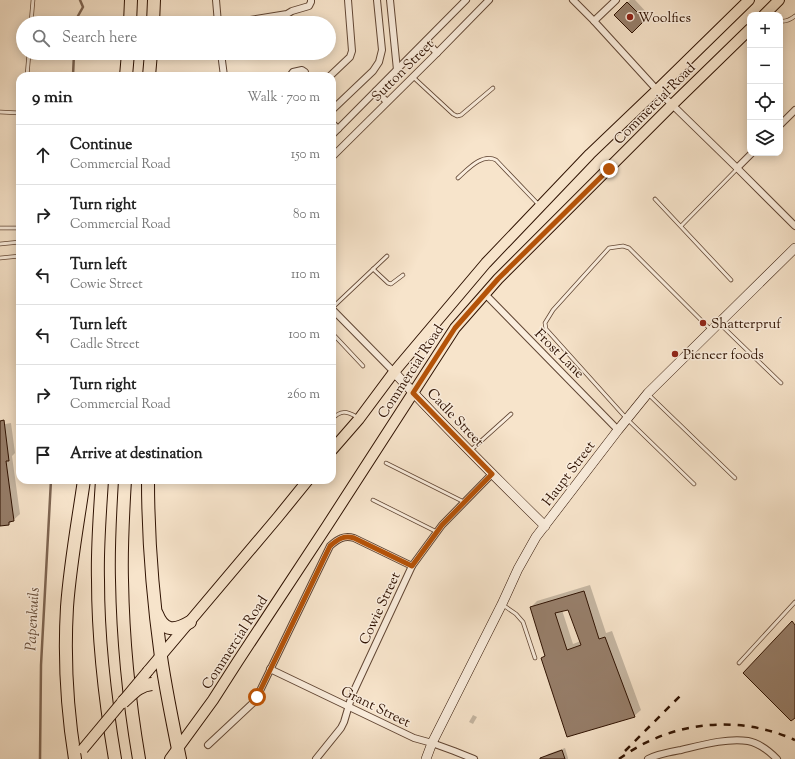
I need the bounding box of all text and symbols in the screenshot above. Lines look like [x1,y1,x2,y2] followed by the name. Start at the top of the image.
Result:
[638,9,691,29] place label: Woolfies
[625,12,635,22] marker: Woolfies
[747,12,783,156] map controls
[747,12,783,48] button: +
[16,16,336,60] search box
[30,27,52,49] icon: search
[62,28,137,49] text: Search here
[368,36,439,107] street label: Sutton Street
[747,48,783,84] button: −
[610,59,701,150] street label: Commercial Road
[747,84,783,120] button: locate
[32,86,73,110] text: 9 min
[247,89,320,107] text: Walk · 700 m
[747,120,783,156] button: layers
[70,135,132,156] text: Continue
[32,144,54,166] icon: ahead
[291,146,320,164] text: 150 m
[70,156,171,174] text: Commercial Road
[600,160,618,178] route end
[70,195,136,216] text: Turn right
[32,204,54,226] icon: right
[293,206,320,224] text: 80 m
[70,216,171,234] text: Commercial Road
[70,255,127,276] text: Turn left
[32,264,54,286] icon: left
[291,266,320,284] text: 110 m
[70,276,143,294] text: Cowie Street
[70,315,127,336] text: Turn left
[711,315,782,335] place label: Shatterpruf
[698,318,708,328] marker: Shatterpruf
[374,321,450,423] street label: Commercial Road
[32,324,54,346] icon: left
[529,325,588,384] street label: Frost Lane
[288,326,320,344] text: 100 m
[70,336,139,354] text: Cadle Street
[683,346,764,366] place label: Pieneer foods
[670,349,680,359] marker: Pieneer foods
[70,375,136,396] text: Turn right
[32,384,54,406] icon: right
[421,385,488,452] street label: Cadle Street
[287,386,320,404] text: 260 m
[70,396,171,414] text: Commercial Road
[538,437,601,511] street label: Haupt Street
[32,444,54,466] icon: arrive
[70,444,203,465] text: Arrive at destination
[355,569,406,649] street label: Cowie Street
[21,587,46,651] water label: Papenkuils
[198,592,274,694] street label: Commercial Road
[337,682,413,733] street label: Grant Street
[248,688,266,706] route start

